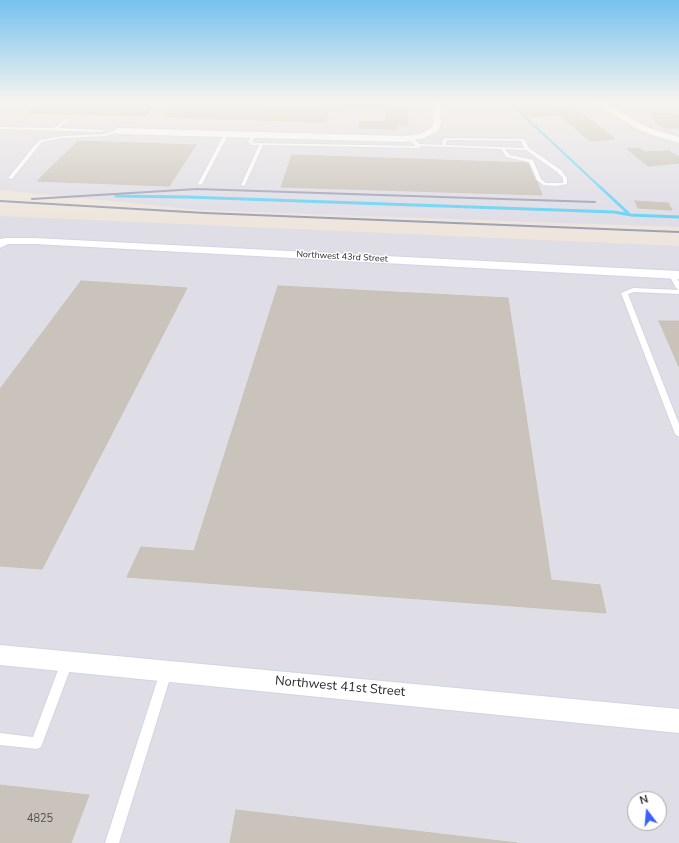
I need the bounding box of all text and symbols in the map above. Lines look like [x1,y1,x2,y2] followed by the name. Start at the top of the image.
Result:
[296,249,388,265] street label: Northwest 43rd Street
[274,674,406,700] street label: Northwest 41st Street
[627,791,667,831] north arrow
[638,792,650,808] text: N
[27,812,53,826] house number: 4825

